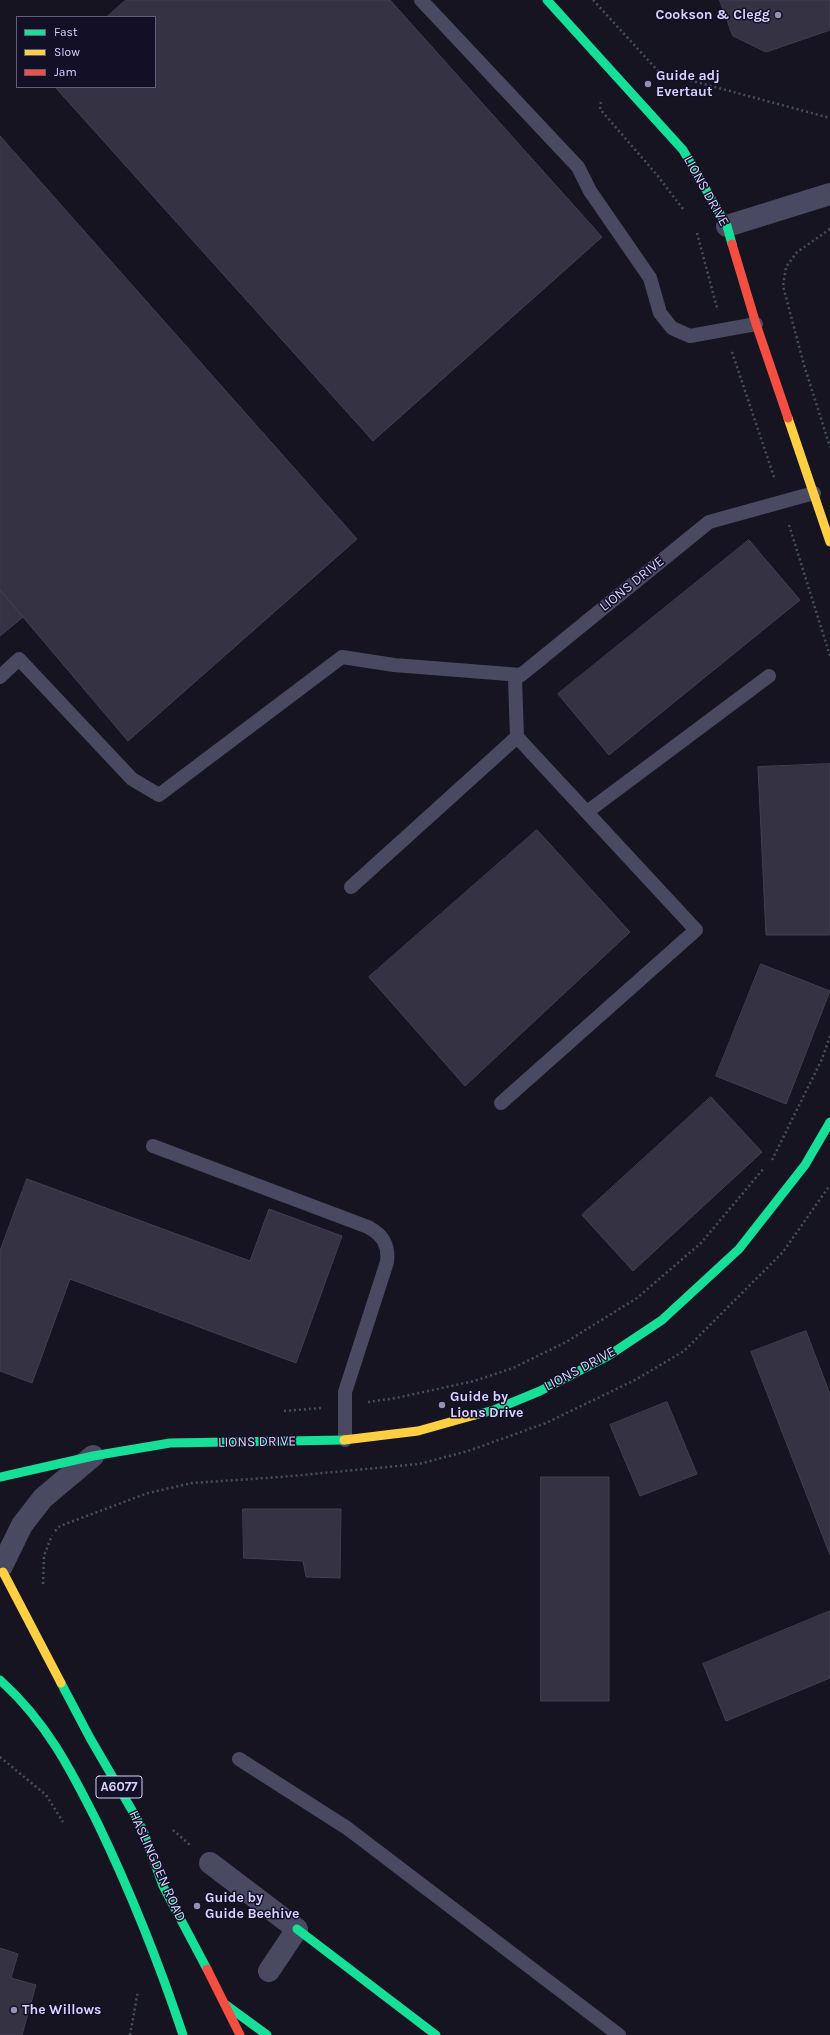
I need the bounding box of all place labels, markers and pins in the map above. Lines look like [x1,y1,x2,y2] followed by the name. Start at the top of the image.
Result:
[656,7,770,23] place label: Cookson & Clegg
[773,10,783,20] marker: Cookson & Clegg
[656,68,720,100] place label: Guide adj Evertaut
[643,79,653,89] marker: Guide adj Evertaut
[450,1389,523,1422] place label: Guide by Lions Drive
[437,1400,447,1410] marker: Guide by Lions Drive
[205,1890,299,1922] place label: Guide by Guide Beehive
[192,1901,202,1911] marker: Guide by Guide Beehive
[22,2002,101,2018] place label: The Willows
[9,2005,19,2015] marker: The Willows

